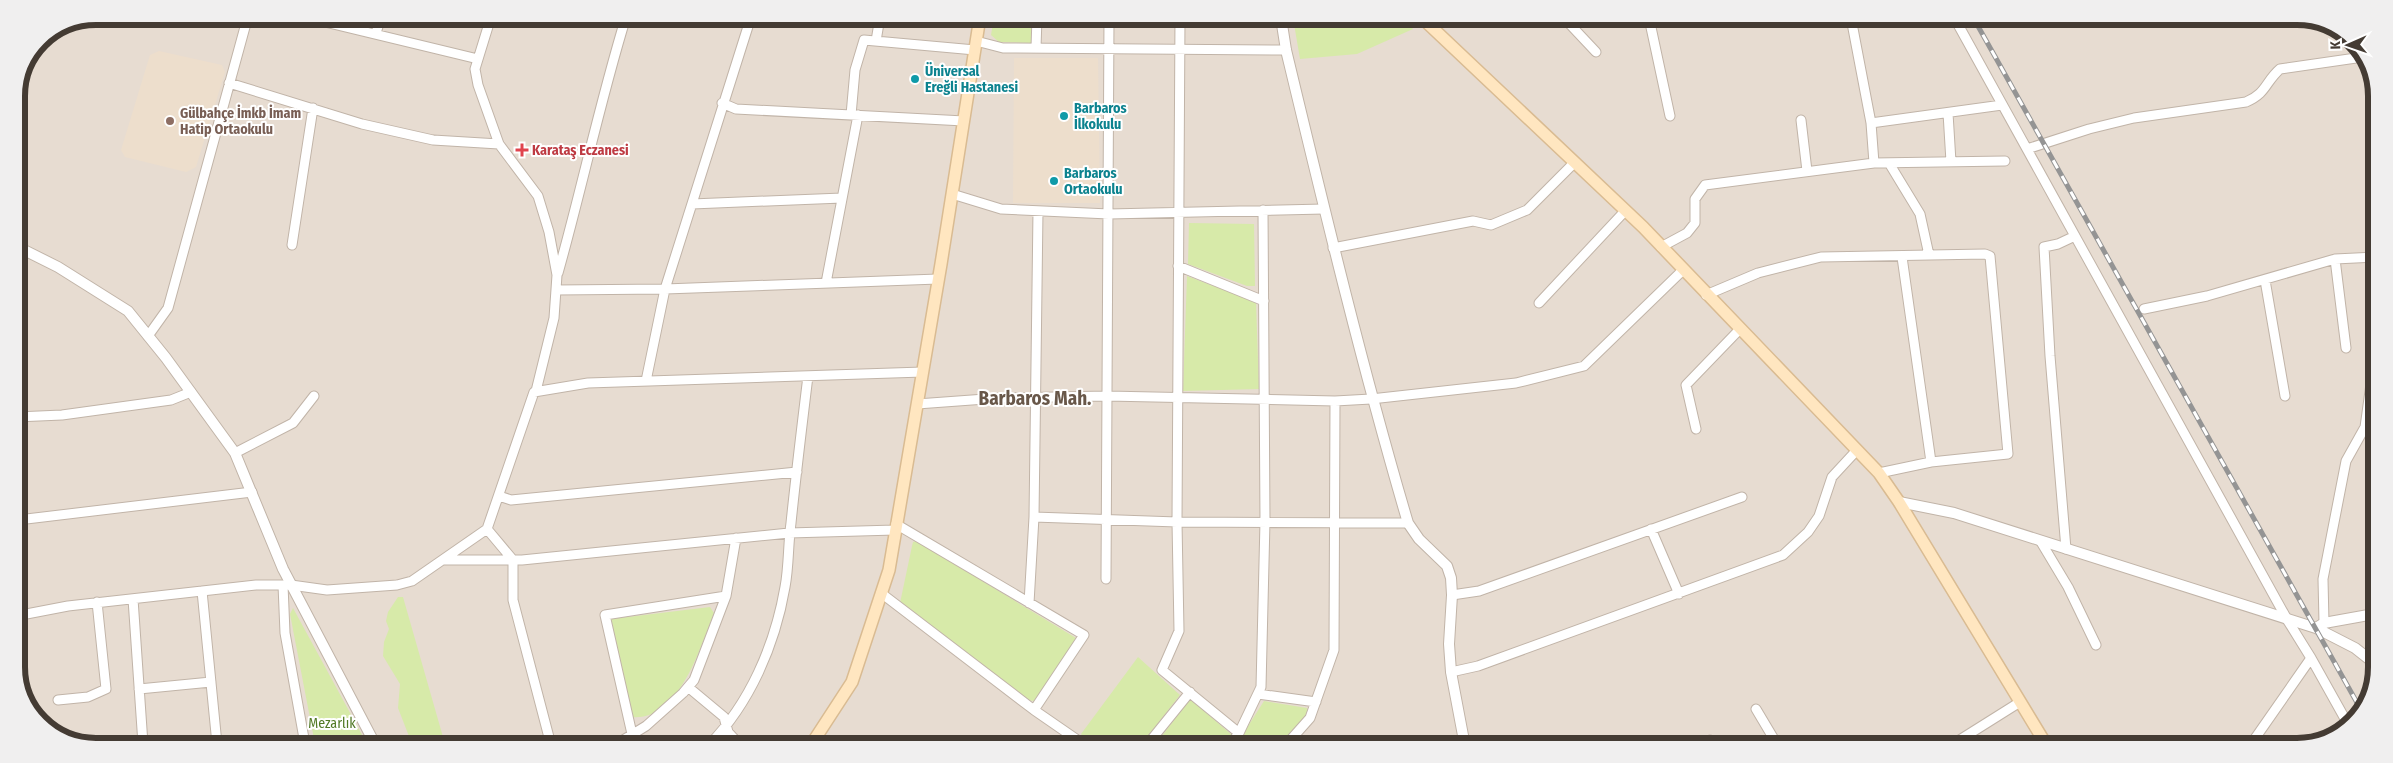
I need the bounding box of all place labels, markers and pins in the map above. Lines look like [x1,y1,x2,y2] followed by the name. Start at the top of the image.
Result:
[925,62,1018,96] place label: Üniversal Ereğli Hastanesi
[909,73,921,85] marker: Üniversal Ereğli Hastanesi
[1074,100,1127,133] place label: Barbaros İlkokulu
[180,104,301,138] place label: Gülbahçe İmkb İmam Hatip Ortaokulu
[1058,110,1070,122] marker: Barbaros İlkokulu
[164,115,176,127] marker: Gülbahçe İmkb İmam Hatip Ortaokulu
[532,142,629,160] place label: Karataş Eczanesi
[516,144,528,156] marker: Karataş Eczanesi
[1064,165,1123,198] place label: Barbaros Ortaokulu
[1048,175,1060,187] marker: Barbaros Ortaokulu

